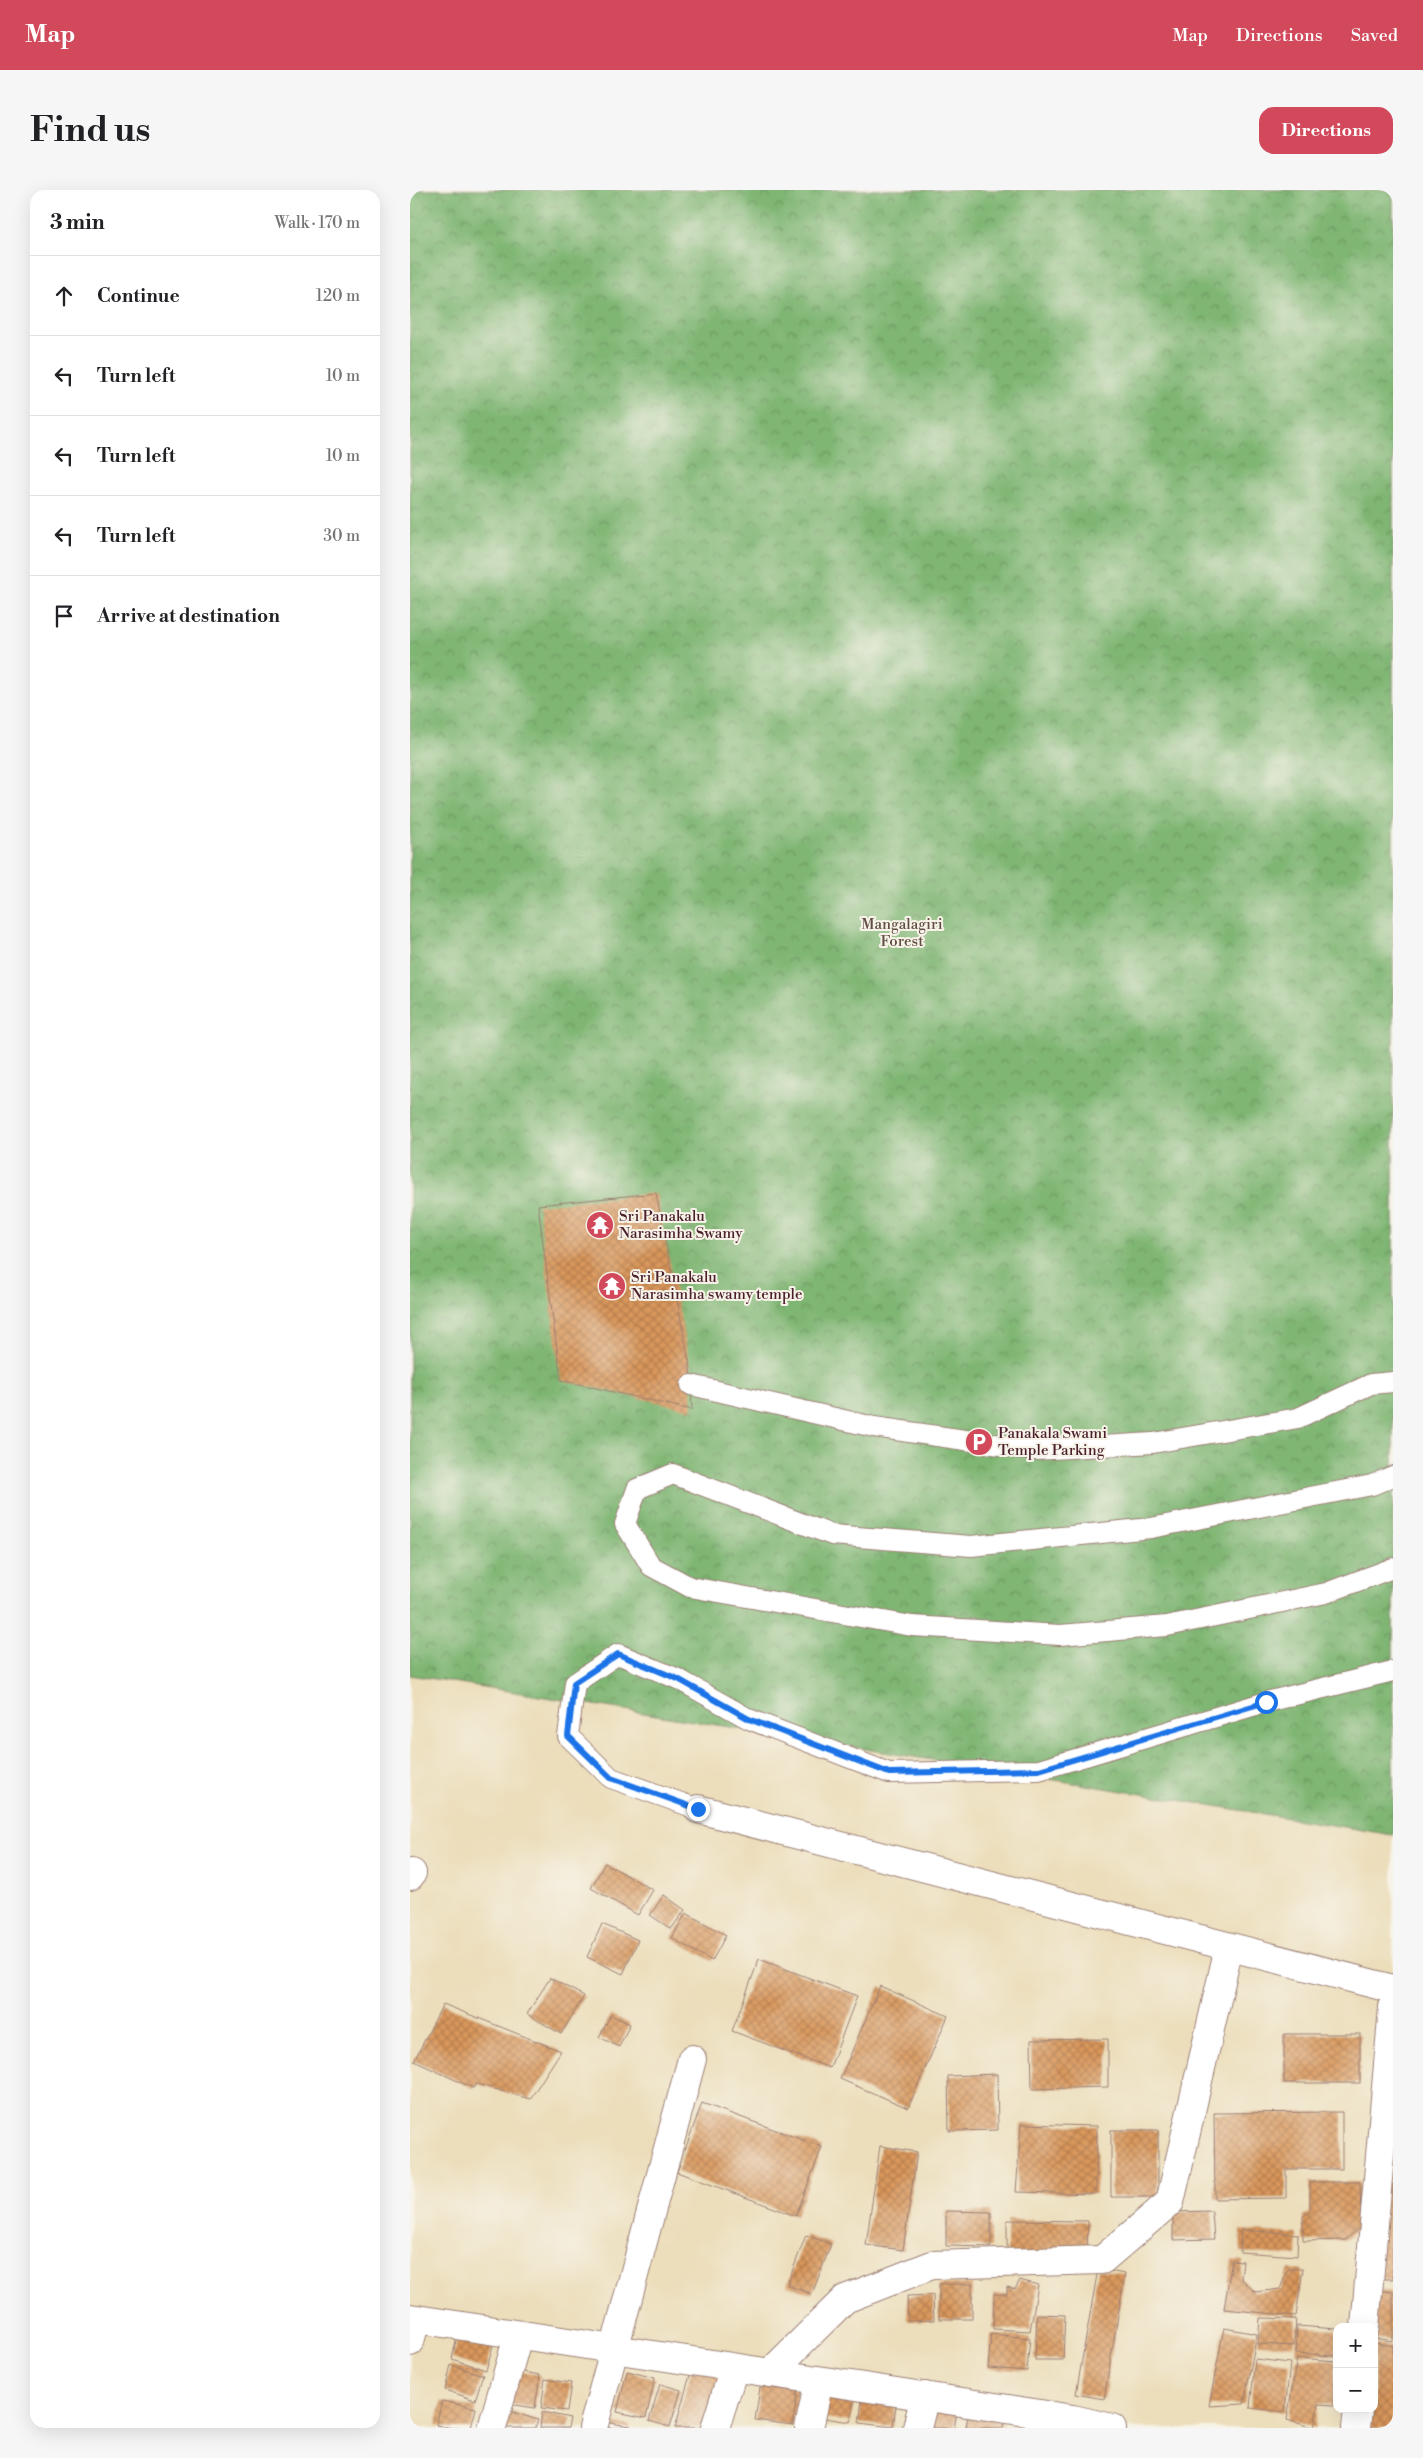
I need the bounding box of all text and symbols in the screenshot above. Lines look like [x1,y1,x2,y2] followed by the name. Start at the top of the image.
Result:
[25,20,75,50] text: Map
[1172,24,1208,47] text: Map
[1236,24,1323,47] text: Directions
[1351,24,1398,47] text: Saved
[1259,107,1393,154] button: Directions
[30,109,150,152] text: Find us
[50,210,105,236] text: 3 min
[274,213,360,233] text: Walk · 170 m
[50,282,78,310] icon: ahead
[97,284,180,308] text: Continue
[316,286,360,306] text: 120 m
[50,362,78,390] icon: left
[97,364,176,388] text: Turn left
[326,366,360,386] text: 10 m
[50,442,78,470] icon: left
[97,444,176,468] text: Turn left
[326,446,360,466] text: 10 m
[50,522,78,550] icon: left
[97,524,176,548] text: Turn left
[323,526,360,546] text: 30 m
[50,602,78,630] icon: arrive
[97,604,280,628] text: Arrive at destination
[861,915,943,951] park label: Mangalagiri Forest
[619,1207,743,1243] place label: Sri Panakalu Narasimha Swamy
[585,1210,615,1240] temple icon: Sri Panakalu Narasimha Swamy
[631,1268,803,1304] place label: Sri Panakalu Narasimha swamy temple
[597,1271,627,1301] temple icon: Sri Panakalu Narasimha swamy temple
[998,1424,1107,1460] place label: Panakala Swami Temple Parking
[964,1427,994,1457] parking icon: Panakala Swami Temple Parking
[1255,1691,1278,1714] route start
[687,1798,710,1821] route end
[1333,2323,1378,2413] map controls
[1333,2323,1378,2368] button: +
[1333,2368,1378,2413] button: −

